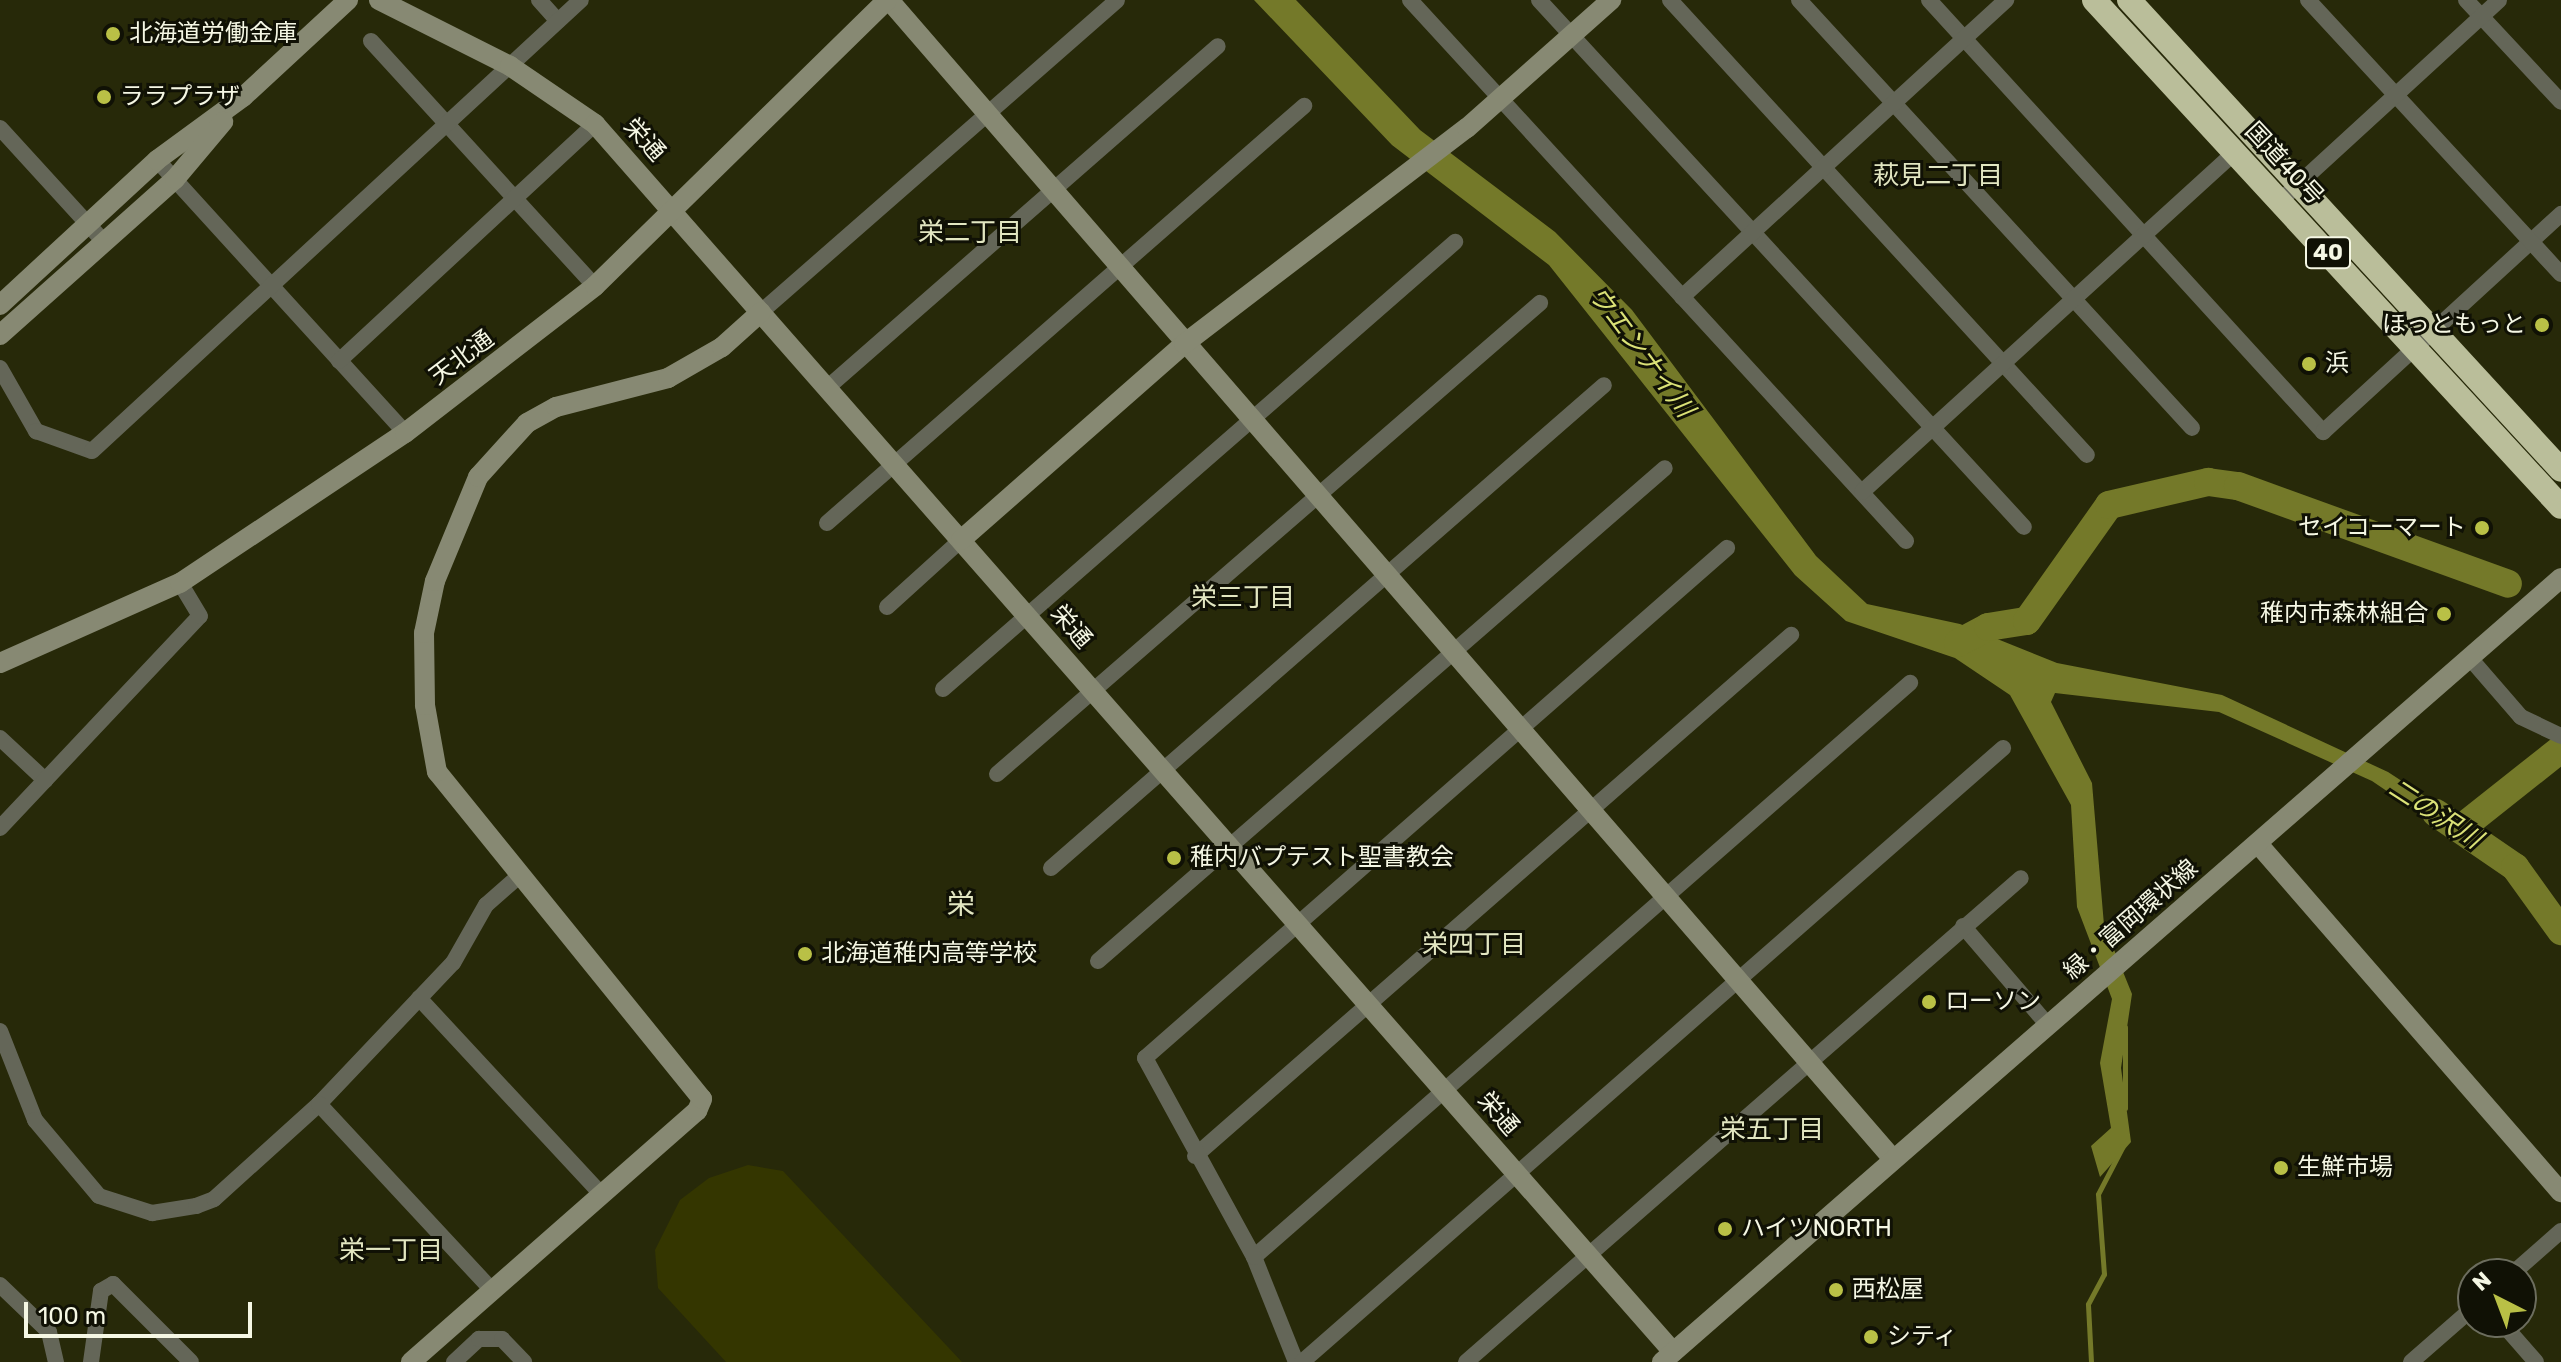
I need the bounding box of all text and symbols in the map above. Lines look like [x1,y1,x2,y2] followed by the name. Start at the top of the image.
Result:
[129,20,297,48] place label: 北海道労働金庫
[104,25,122,43] marker: 北海道労働金庫
[120,83,240,111] place label: ララプラザ
[95,88,113,106] marker: ララプラザ
[617,113,671,167] street label: 栄通
[2239,117,2329,211] street label: 国道40号
[1873,160,2003,192] district label: 萩見二丁目
[918,217,1022,249] district label: 栄二丁目
[2304,235,2352,271] road number: 40
[1582,280,1700,424] water label: ウエンナイ川
[2382,311,2526,339] place label: ほっともっと
[2533,316,2551,334] marker: ほっともっと
[425,325,499,391] street label: 天北通
[2325,350,2349,378] place label: 浜
[2300,355,2318,373] marker: 浜
[2298,514,2466,542] place label: セイコーマート
[2473,519,2491,537] marker: セイコーマート
[1191,582,1295,614] district label: 栄三丁目
[1044,599,1098,655] street label: 栄通
[2260,600,2428,628] place label: 稚内市森林組合
[2435,605,2453,623] marker: 稚内市森林組合
[2383,773,2487,855] water label: 二の沢川
[1190,844,1454,872] place label: 稚内バプテスト聖書教会
[1165,849,1183,867] marker: 稚内バプテスト聖書教会
[2058,854,2204,986] street label: 緑・富岡環状線
[947,888,975,922] district label: 栄
[1422,929,1526,961] district label: 栄四丁目
[821,940,1037,968] place label: 北海道稚内高等学校
[796,945,814,963] marker: 北海道稚内高等学校
[1945,988,2041,1016] place label: ローソン
[1920,993,1938,1011] marker: ローソン
[1471,1086,1525,1142] street label: 栄通
[1720,1114,1824,1146] district label: 栄五丁目
[2297,1154,2393,1182] place label: 生鮮市場
[2272,1159,2290,1177] marker: 生鮮市場
[1741,1215,1892,1243] place label: ハイツNORTH
[1716,1220,1734,1238] marker: ハイツNORTH
[339,1235,443,1267] district label: 栄一丁目
[2457,1258,2537,1338] north arrow
[2467,1266,2497,1297] text: N
[1852,1276,1924,1304] place label: 西松屋
[1827,1281,1845,1299] marker: 西松屋
[28,1286,256,1336] scale bar
[38,1302,106,1330] text: 100 m
[1887,1323,1959,1351] place label: シティ
[1862,1328,1880,1346] marker: シティ

